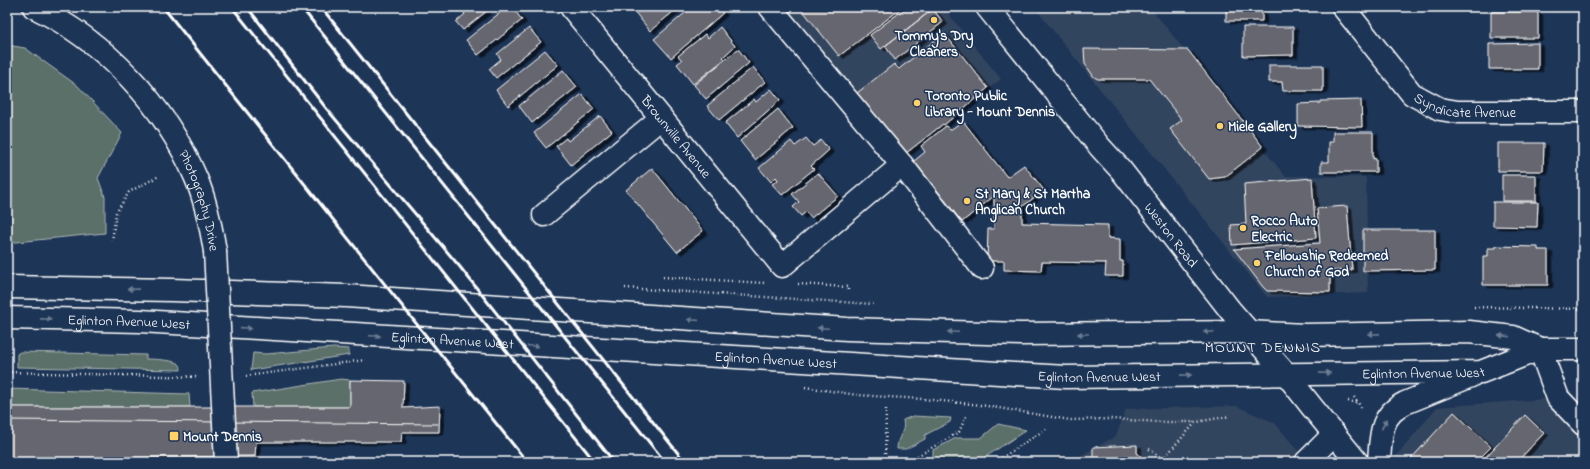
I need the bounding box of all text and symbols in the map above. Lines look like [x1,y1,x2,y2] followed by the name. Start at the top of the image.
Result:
[929,15,939,25] marker: Tommy's Dry Cleaners
[895,26,974,63] place label: Tommy's Dry Cleaners
[925,86,1055,125] place label: Toronto Public Library - Mount Dennis
[1410,88,1517,124] street label: Syndicate Avenue
[634,91,716,184] street label: Brownville Avenue
[912,98,922,108] marker: Toronto Public Library - Mount Dennis
[1228,117,1297,140] place label: Miele Gallery
[1215,121,1225,131] marker: Miele Gallery
[172,146,224,254] street label: Photography Drive
[975,184,1091,223] place label: St Mary & St Martha Anglican Church
[962,196,972,206] marker: St Mary & St Martha Anglican Church
[1138,199,1202,273] street label: Weston Road
[1250,211,1318,248] place label: Rocco Auto Electric
[1238,223,1248,233] marker: Rocco Auto Electric
[1264,246,1388,283] place label: Fellowship Redeemed Church of God
[1252,258,1262,268] marker: Fellowship Redeemed Church of God
[126,286,139,292] one-way arrow
[67,310,191,336] street label: Eglinton Avenue West
[40,316,53,322] one-way arrow
[687,316,699,323] one-way arrow
[240,325,252,332] one-way arrow
[816,325,829,331] one-way arrow
[390,327,515,356] street label: Eglinton Avenue West
[946,329,959,335] one-way arrow
[1202,329,1215,335] one-way arrow
[1368,330,1380,337] one-way arrow
[1076,331,1089,337] one-way arrow
[369,333,381,340] one-way arrow
[1498,333,1510,339] one-way arrow
[1205,337,1321,359] district label: MOUNT DENNIS
[527,342,539,349] one-way arrow
[714,347,838,375] street label: Eglinton Avenue West
[1362,362,1489,386] street label: Eglinton Avenue West
[1037,366,1161,389] street label: Eglinton Avenue West
[1319,370,1332,376] one-way arrow
[1180,372,1193,378] one-way arrow
[1381,418,1387,429] one-way arrow
[183,427,262,448] place label: Mount Dennis
[168,430,180,442] marker: Mount Dennis

